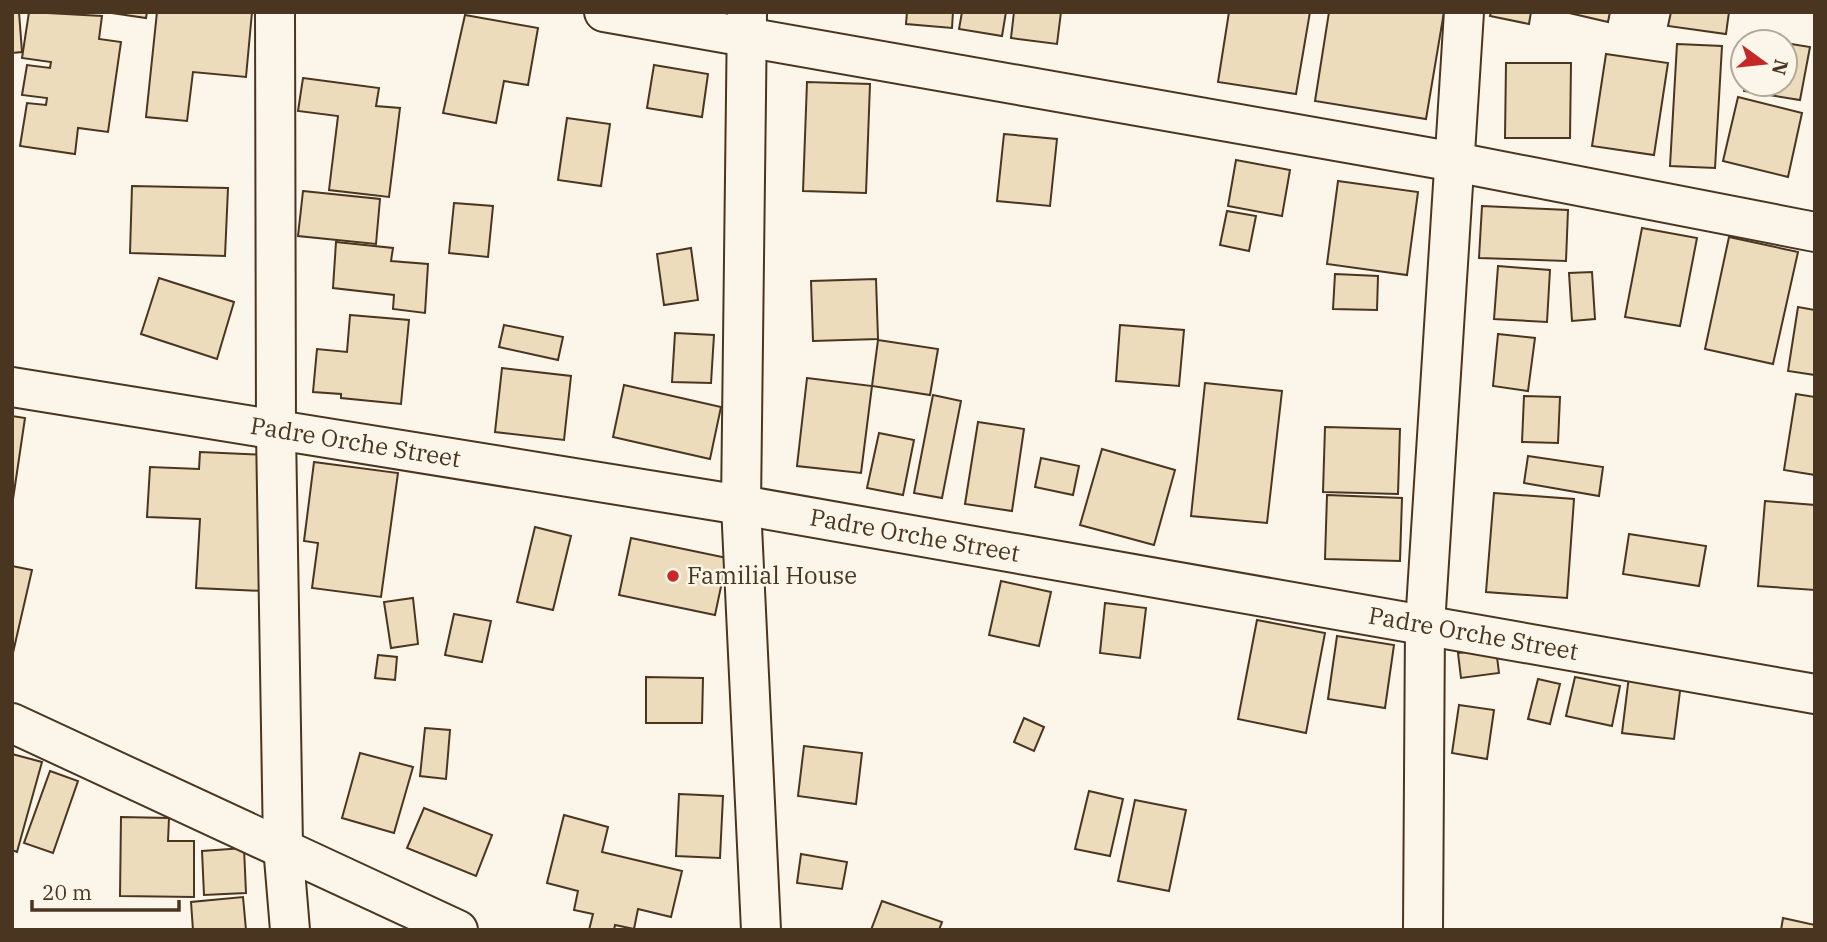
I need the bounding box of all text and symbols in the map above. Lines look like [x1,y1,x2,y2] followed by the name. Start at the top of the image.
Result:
[1729,28,1799,98] north arrow
[1767,57,1794,78] text: N
[248,409,463,474] street label: Padre Orche Street
[808,500,1022,569] street label: Padre Orche Street
[687,559,857,591] place label: Familial House
[665,568,681,584] marker: Familial House
[1366,599,1581,667] street label: Padre Orche Street
[32,869,178,913] scale bar
[42,878,92,906] text: 20 m

